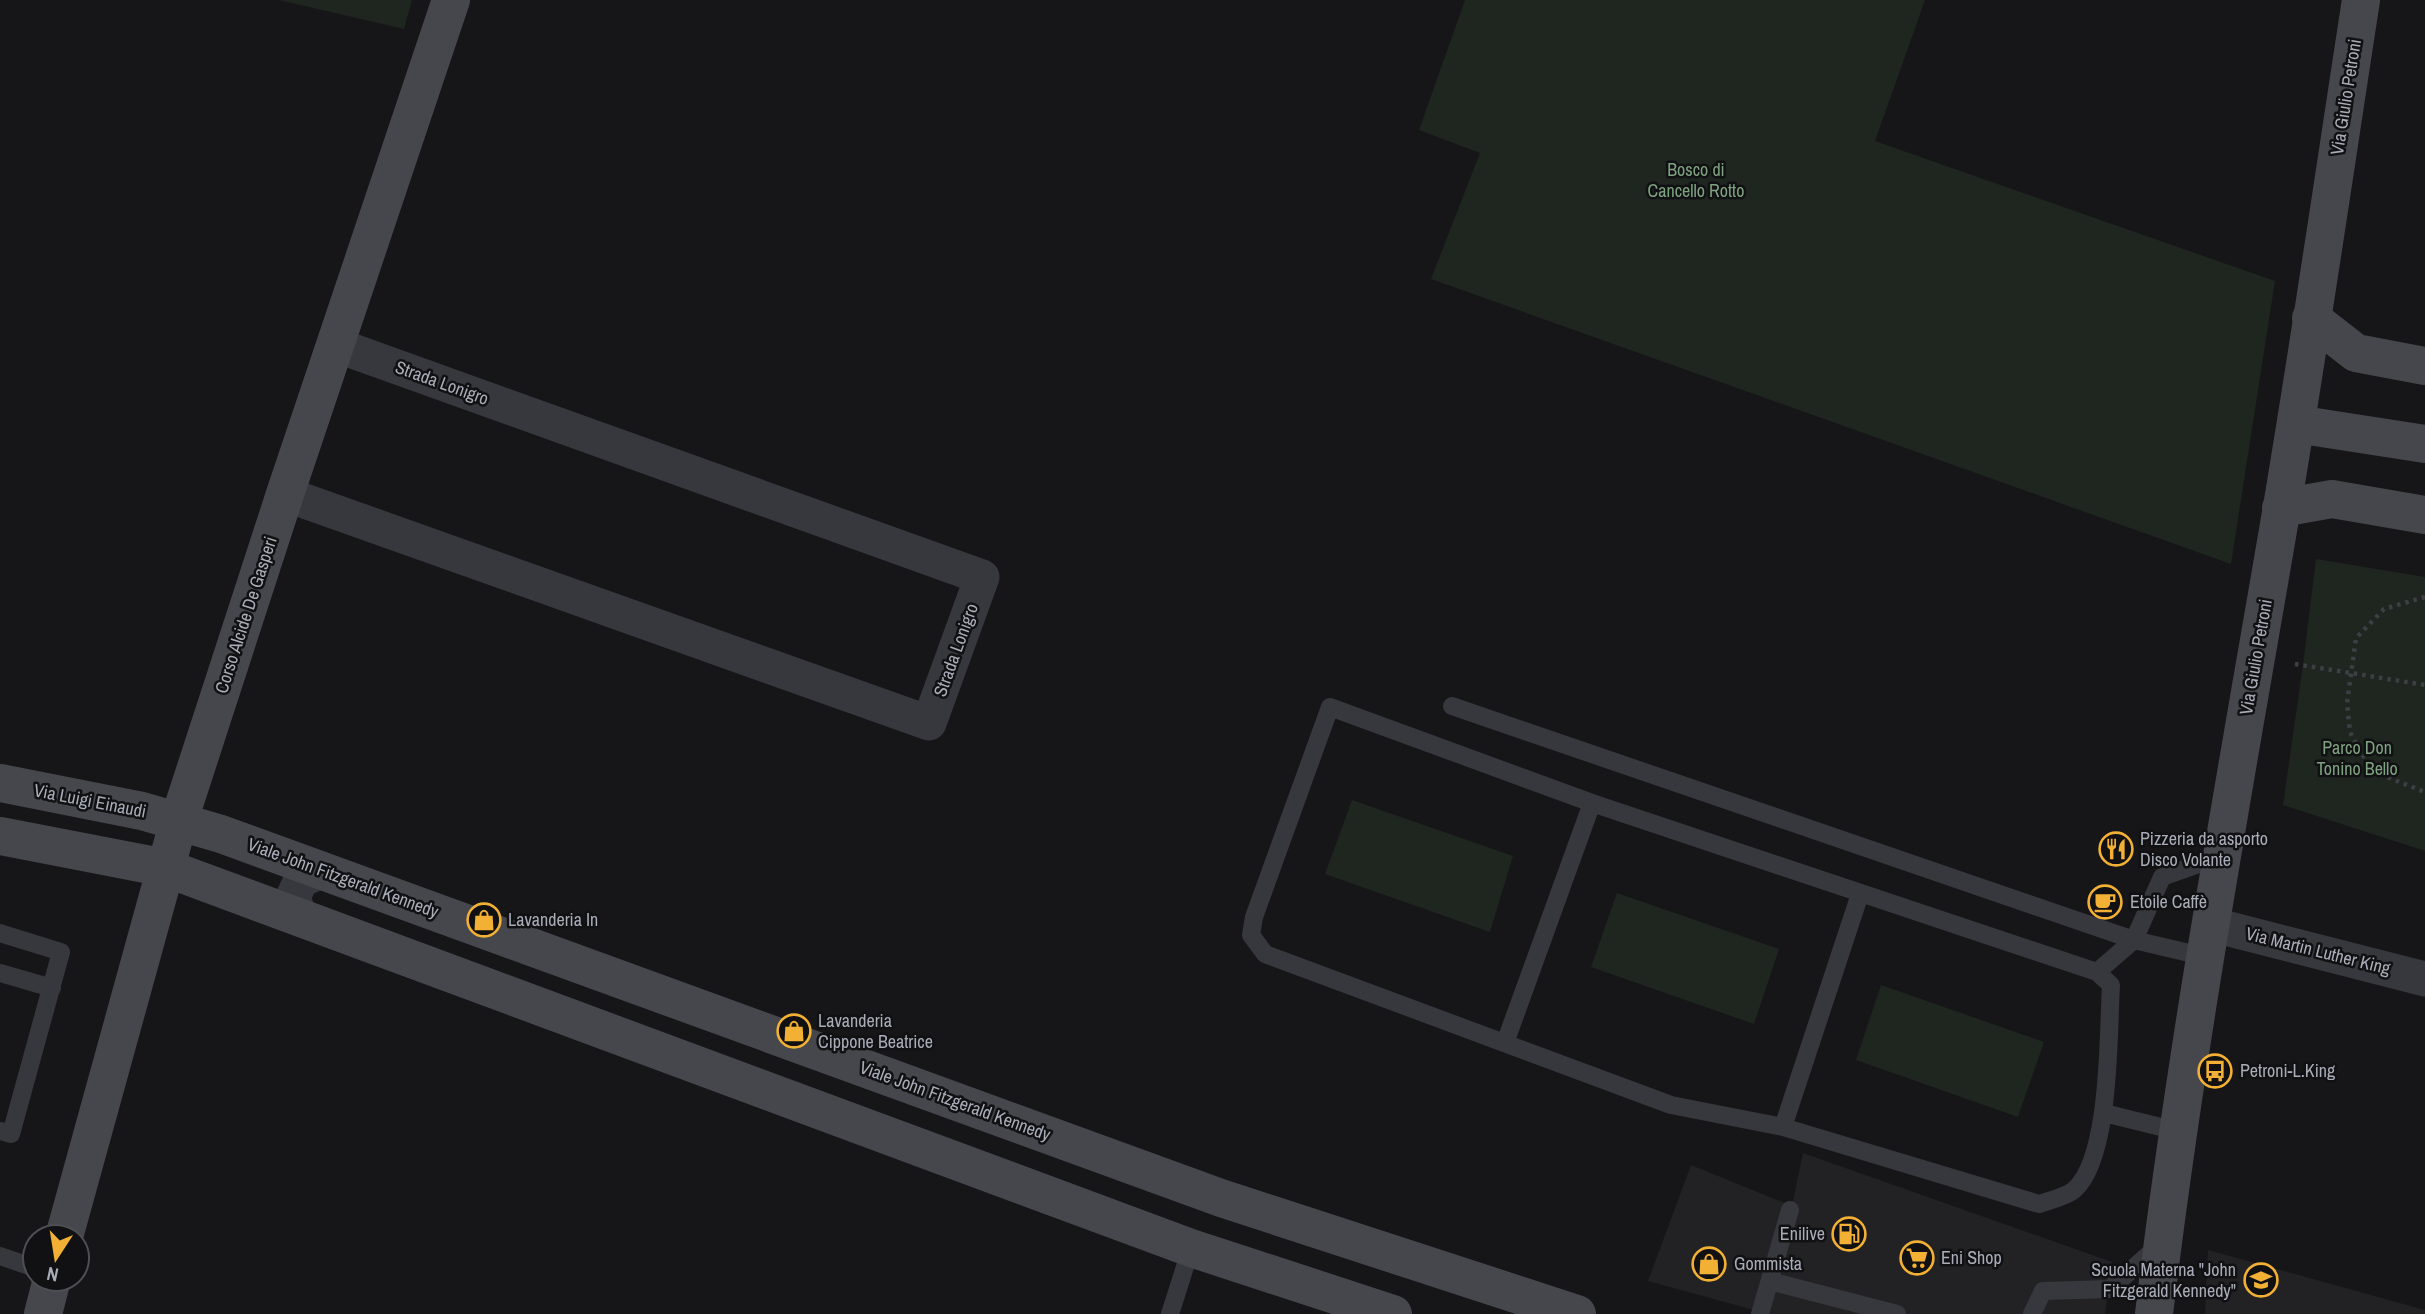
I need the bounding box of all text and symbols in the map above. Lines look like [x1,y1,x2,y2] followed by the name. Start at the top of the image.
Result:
[2324,37,2367,157] street label: Via Giulio Petroni
[1648,157,1744,203] park label: Bosco di Cancello Rotto
[392,354,492,411] street label: Strada Lonigro
[208,533,283,696] street label: Corso Alcide De Gasperi
[2233,597,2278,717] street label: Via Giulio Petroni
[927,600,984,700] street label: Strada Lonigro
[2316,735,2398,781] park label: Parco Don Tonino Bello
[32,777,148,824] street label: Via Luigi Einaudi
[2140,826,2268,872] place label: Pizzeria da asporto Disco Volante
[2097,830,2135,868] restaurant icon: Pizzeria da asporto Disco Volante
[244,831,443,924] street label: Viale John Fitzgerald Kennedy
[2086,883,2124,921] cafe icon: Etoile Caffè
[2130,889,2207,914] place label: Etoile Caffè
[465,901,503,939] shop icon: Lavanderia In
[508,907,598,932] place label: Lavanderia In
[2243,920,2394,981] street label: Via Martin Luther King
[818,1008,933,1054] place label: Lavanderia Cippone Beatrice
[775,1012,813,1050] shop icon: Lavanderia Cippone Beatrice
[2196,1052,2234,1090] bus stop icon: Petroni-L.King
[856,1054,1055,1147] street label: Viale John Fitzgerald Kennedy
[2240,1058,2336,1083] place label: Petroni-L.King
[1830,1215,1868,1253] fuel station icon: Enilive
[1780,1221,1825,1246] place label: Enilive
[21,1223,91,1293] north arrow
[1898,1239,1936,1277] supermarket icon: Eni Shop
[1690,1245,1728,1283] shop icon: Gommista
[1941,1245,2002,1270] place label: Eni Shop
[1734,1251,1802,1276] place label: Gommista
[2091,1257,2236,1303] place label: Scuola Materna "John Fitzgerald Kennedy"
[44,1261,61,1289] text: N
[2242,1261,2280,1299] school or university icon: Scuola Materna "John Fitzgerald Kennedy"

